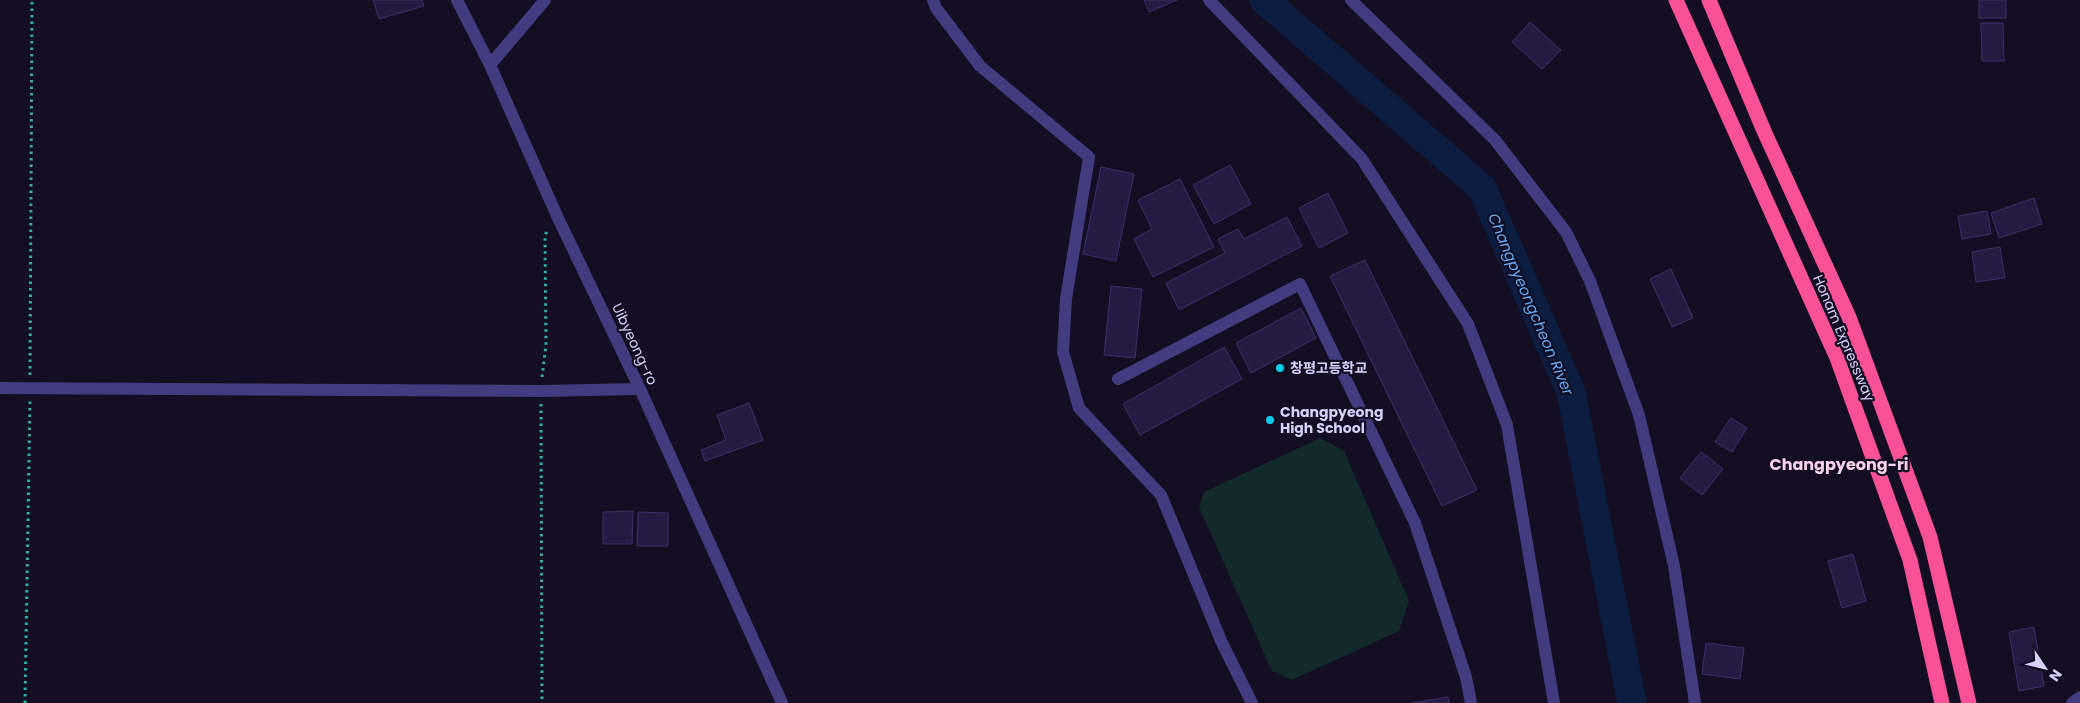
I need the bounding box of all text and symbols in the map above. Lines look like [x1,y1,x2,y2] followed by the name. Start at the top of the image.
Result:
[1483,210,1579,399] water label: Changpyeongcheon River
[1808,272,1880,405] street label: Honam Expressway
[607,300,663,388] street label: Uibyeong-ro
[1290,358,1367,378] place label: 창평고등학교
[1274,362,1286,374] marker: 창평고등학교
[1280,402,1383,438] place label: Changpyeong High School
[1264,414,1276,426] marker: Changpyeong High School
[1769,453,1909,476] district label: Changpyeong-ri
[2020,643,2070,693] north arrow
[2044,665,2067,686] text: N

